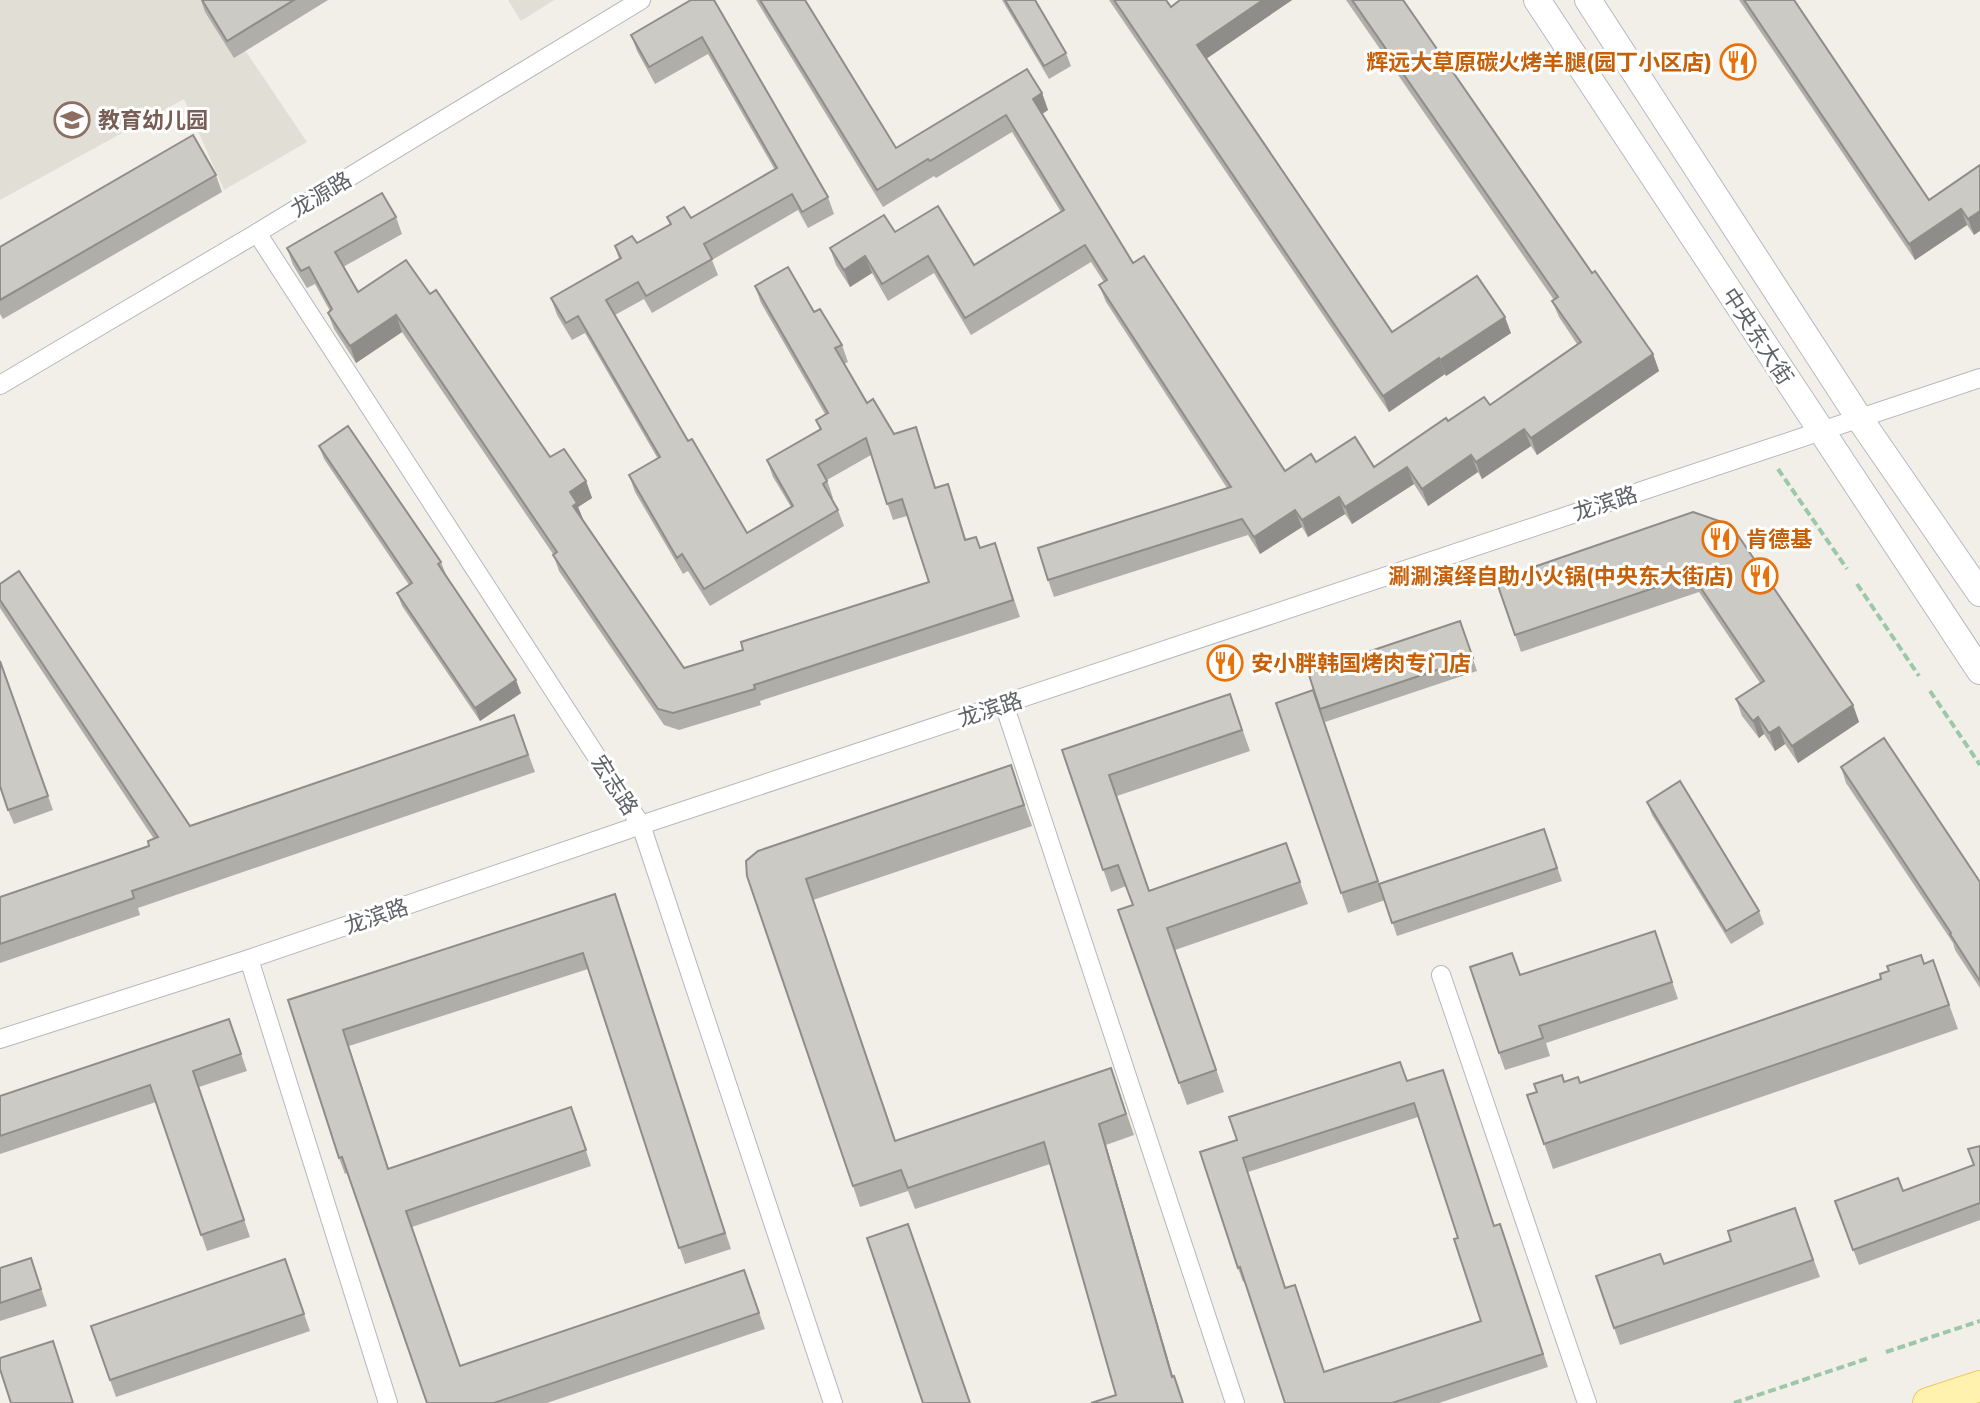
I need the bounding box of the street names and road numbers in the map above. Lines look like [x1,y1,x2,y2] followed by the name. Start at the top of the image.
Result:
[286,166,357,223] street label: 龙源路
[1716,283,1799,390] street label: 中央东大街
[1570,480,1641,527] street label: 龙滨路
[955,686,1026,733] street label: 龙滨路
[585,750,644,820] street label: 宏志路
[341,893,412,940] street label: 龙滨路

